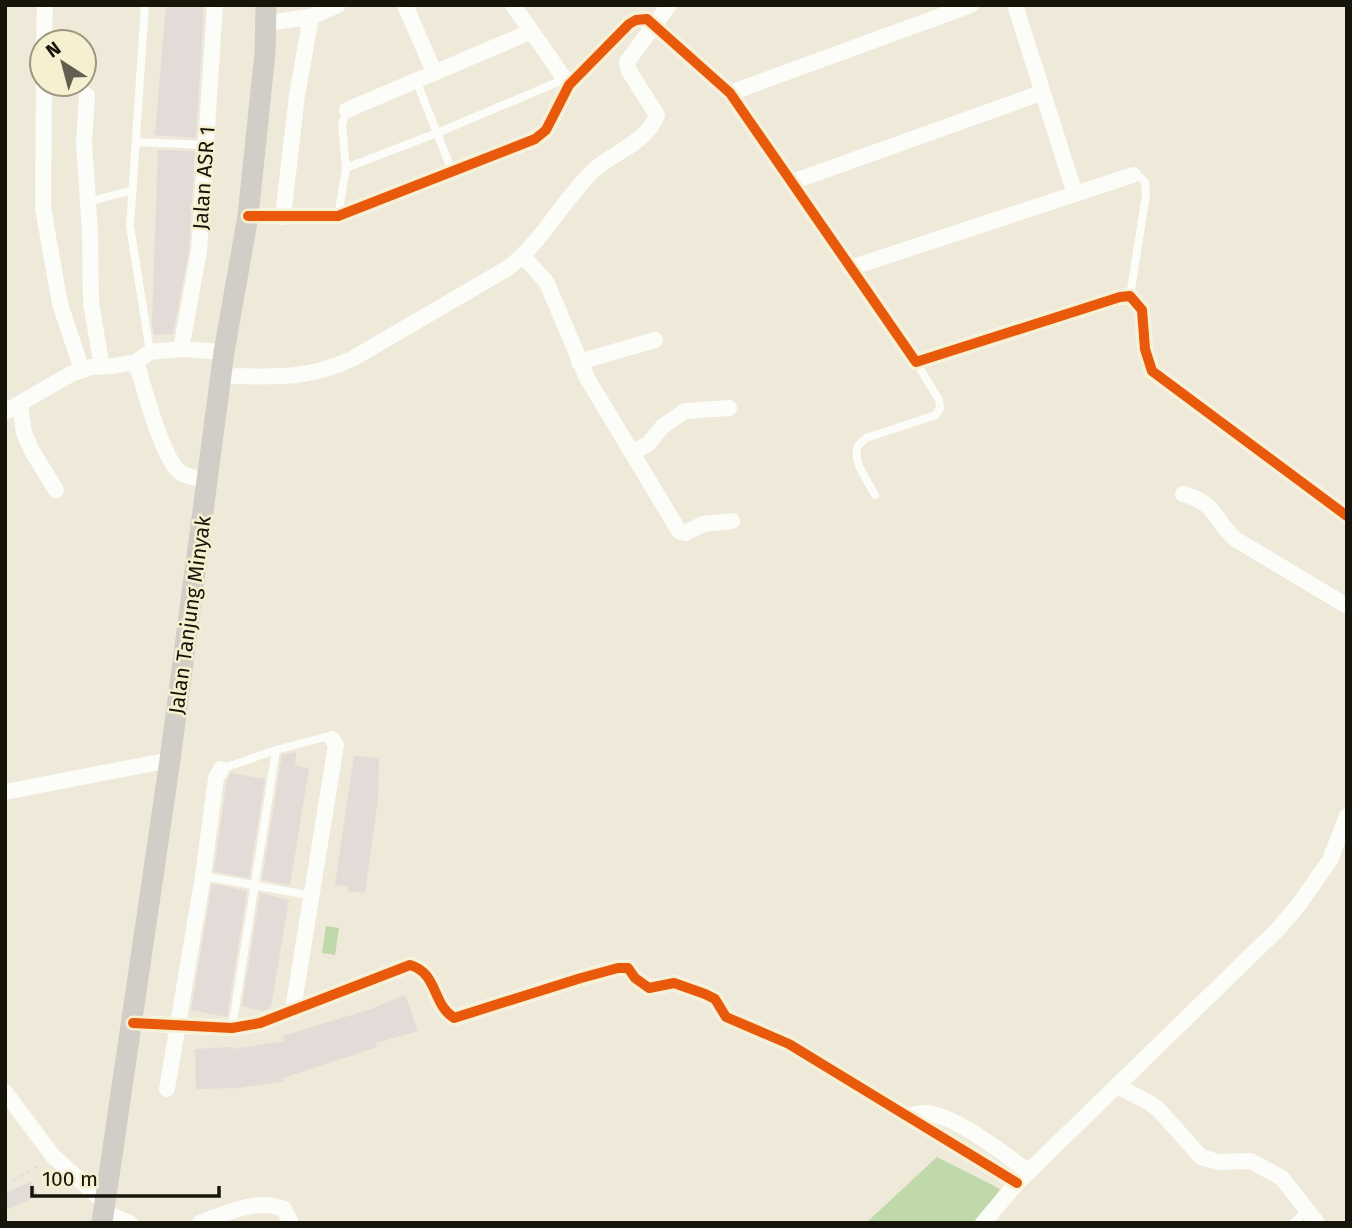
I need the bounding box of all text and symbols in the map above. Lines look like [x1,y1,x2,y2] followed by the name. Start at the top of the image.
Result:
[28,28,98,98] north arrow
[41,37,65,63] text: N
[187,125,221,231] street label: Jalan ASR 1
[163,514,217,716] street label: Jalan Tanjung Minyak
[32,1154,219,1198] scale bar
[42,1166,98,1192] text: 100 m

